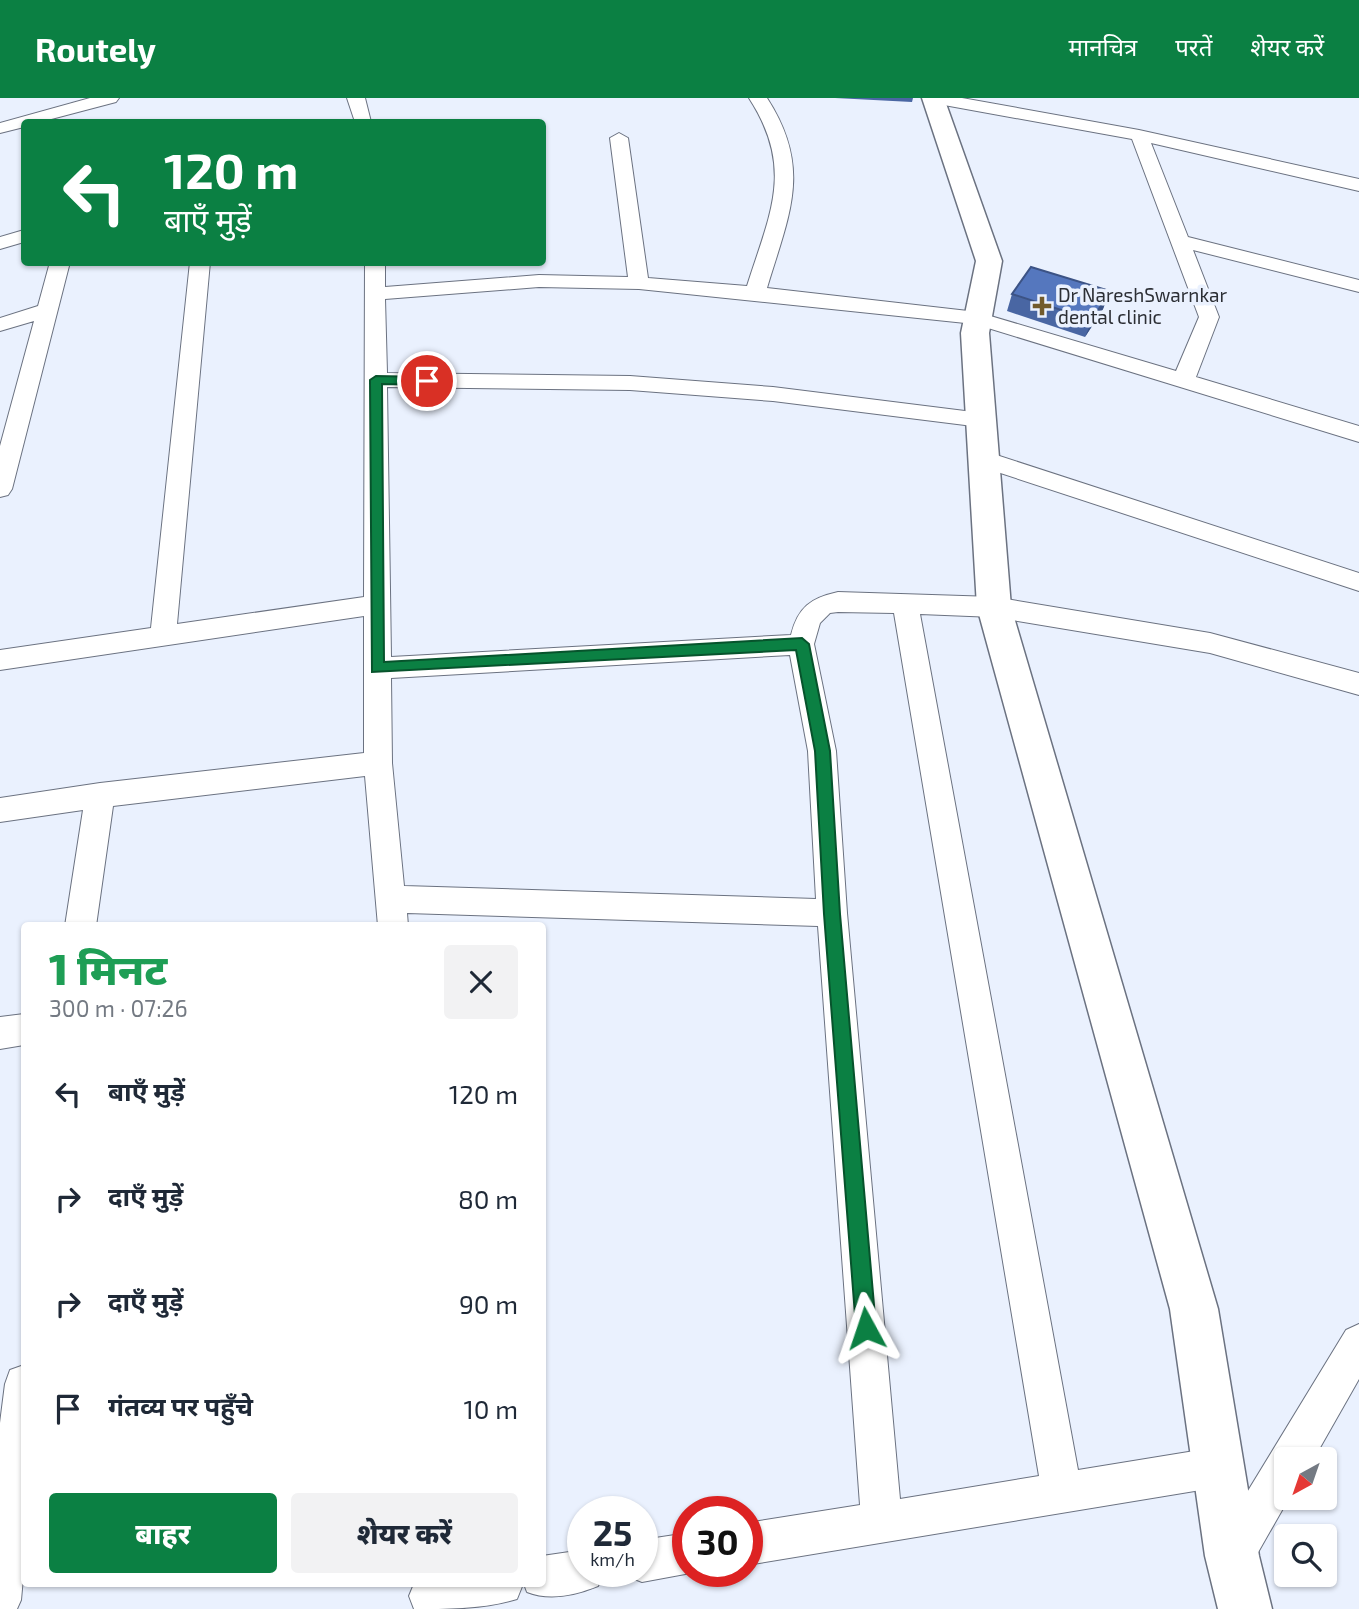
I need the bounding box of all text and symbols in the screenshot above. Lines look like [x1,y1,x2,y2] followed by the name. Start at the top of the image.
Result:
[35,29,156,69] text: Routely
[1069,32,1137,61] text: मानचित्र
[1175,32,1212,61] text: परतें
[1250,32,1324,61] text: शेयर करें
[164,140,298,199] text: 120 m
[49,147,140,238] icon: left
[164,200,252,238] text: बाएँ मुड़ें
[1058,283,1228,328] place label: Dr NareshSwarnkar dental clinic
[1032,296,1052,316] marker: Dr NareshSwarnkar dental clinic
[397,351,457,411] pin
[408,362,446,400] icon: arrive
[49,943,167,993] text: 1 मिनट
[444,945,518,1019] button: close
[49,994,188,1022] text: 300 m · 07:26
[49,1075,87,1113] icon: left
[108,1075,185,1106] text: बाएँ मुड़ें
[449,1078,518,1109] text: 120 m
[49,1180,87,1218] icon: right
[108,1180,183,1211] text: दाएँ मुड़ें
[458,1183,518,1214] text: 80 m
[49,1285,87,1323] icon: right
[108,1285,183,1316] text: दाएँ मुड़ें
[459,1288,518,1319] text: 90 m
[829,1291,903,1365] position arrow
[49,1390,87,1428] icon: arrive
[108,1390,253,1421] text: गंतव्य पर पहुँचे
[463,1393,518,1424] text: 10 m
[1274,1447,1337,1510] north arrow
[1274,1447,1337,1587] map controls
[49,1493,277,1573] button: बाहर
[291,1493,518,1573] button: शेयर करें
[672,1496,763,1587] speed limit sign: 30
[593,1511,632,1553] text: 25
[1274,1524,1337,1587] button: search
[590,1548,635,1570] text: km/h

